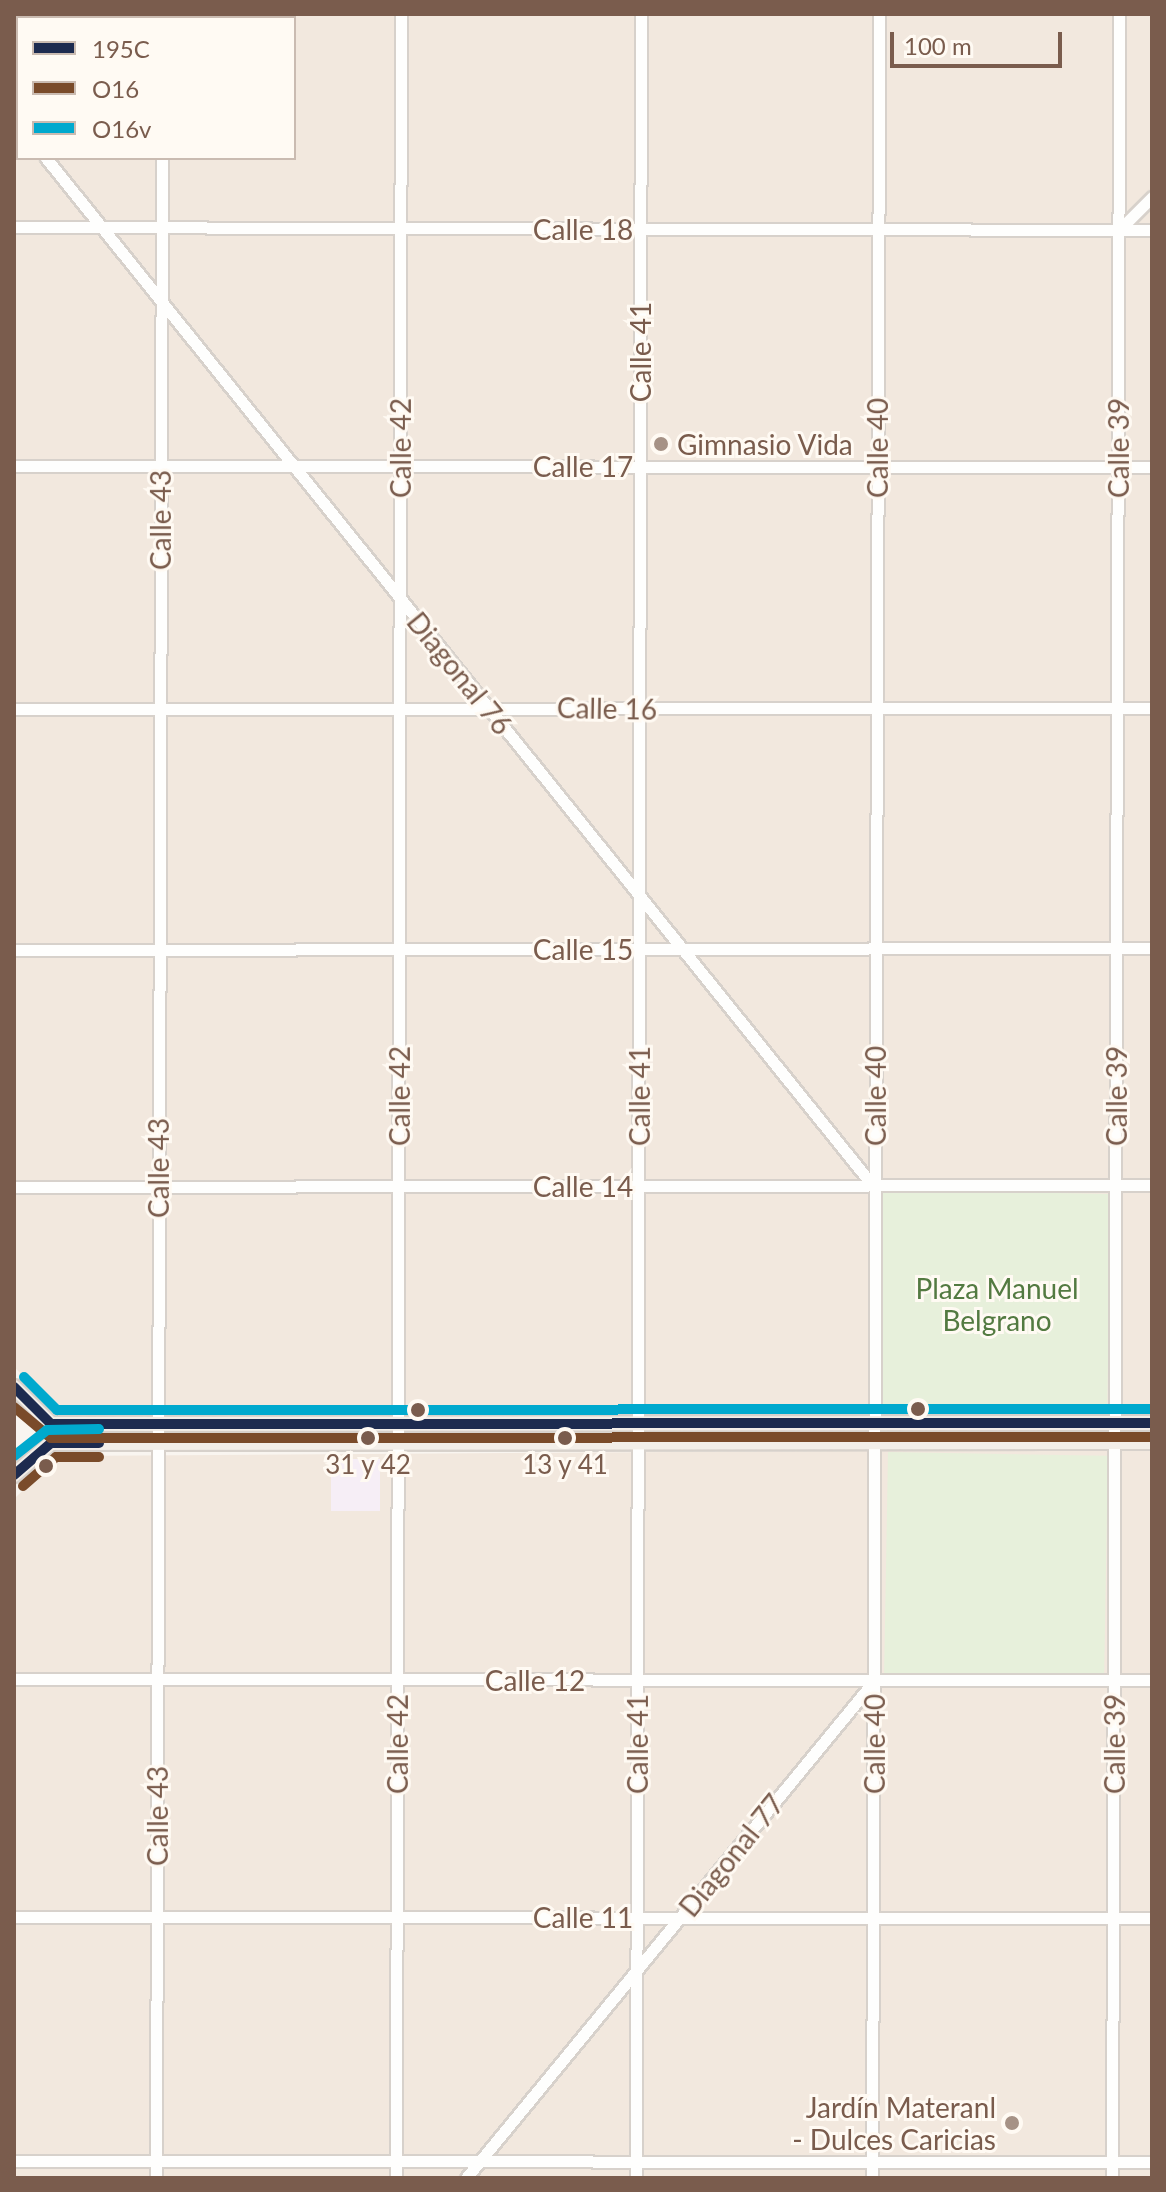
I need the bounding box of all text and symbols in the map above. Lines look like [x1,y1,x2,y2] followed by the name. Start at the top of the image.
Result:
[16,16,296,160] legend
[894,16,1066,66] scale bar
[904,31,972,60] text: 100 m
[92,34,150,63] text: 195C
[92,74,139,103] text: O16
[92,114,151,143] text: O16v
[533,212,633,246] street label: Calle 18
[623,302,657,402] street label: Calle 41
[383,398,417,498] street label: Calle 42
[860,398,894,498] street label: Calle 40
[1101,398,1135,498] street label: Calle 39
[677,427,854,461] place label: Gimnasio Vida
[652,435,670,453] marker: Gimnasio Vida
[533,449,633,483] street label: Calle 17
[143,470,177,570] street label: Calle 43
[400,605,520,741] street label: Diagonal 76
[557,690,657,726] street label: Calle 16
[533,932,633,966] street label: Calle 15
[382,1046,416,1146] street label: Calle 42
[622,1046,656,1146] street label: Calle 41
[858,1046,892,1146] street label: Calle 40
[1099,1046,1133,1146] street label: Calle 39
[141,1118,175,1218] street label: Calle 43
[533,1169,633,1203] street label: Calle 14
[915,1271,1079,1337] park label: Plaza Manuel Belgrano
[910,1401,926,1417] unlabelled marker
[410,1402,426,1418] unlabelled marker
[360,1430,376,1446] marker: 31 y 42
[557,1430,573,1446] marker: 13 y 41
[324,1449,412,1481] place label: 31 y 42
[521,1449,609,1481] place label: 13 y 41
[38,1458,54,1474] unlabelled marker
[485,1663,585,1697] street label: Calle 12
[380,1694,414,1794] street label: Calle 42
[620,1694,654,1794] street label: Calle 41
[857,1694,891,1794] street label: Calle 40
[1097,1694,1131,1794] street label: Calle 39
[140,1766,174,1866] street label: Calle 43
[671,1787,791,1923] street label: Diagonal 77
[533,1900,633,1934] street label: Calle 11
[792,2090,996,2156] place label: Jardín Materanl - Dulces Caricias
[1003,2114,1021,2132] marker: Jardín Materanl - Dulces Caricias

